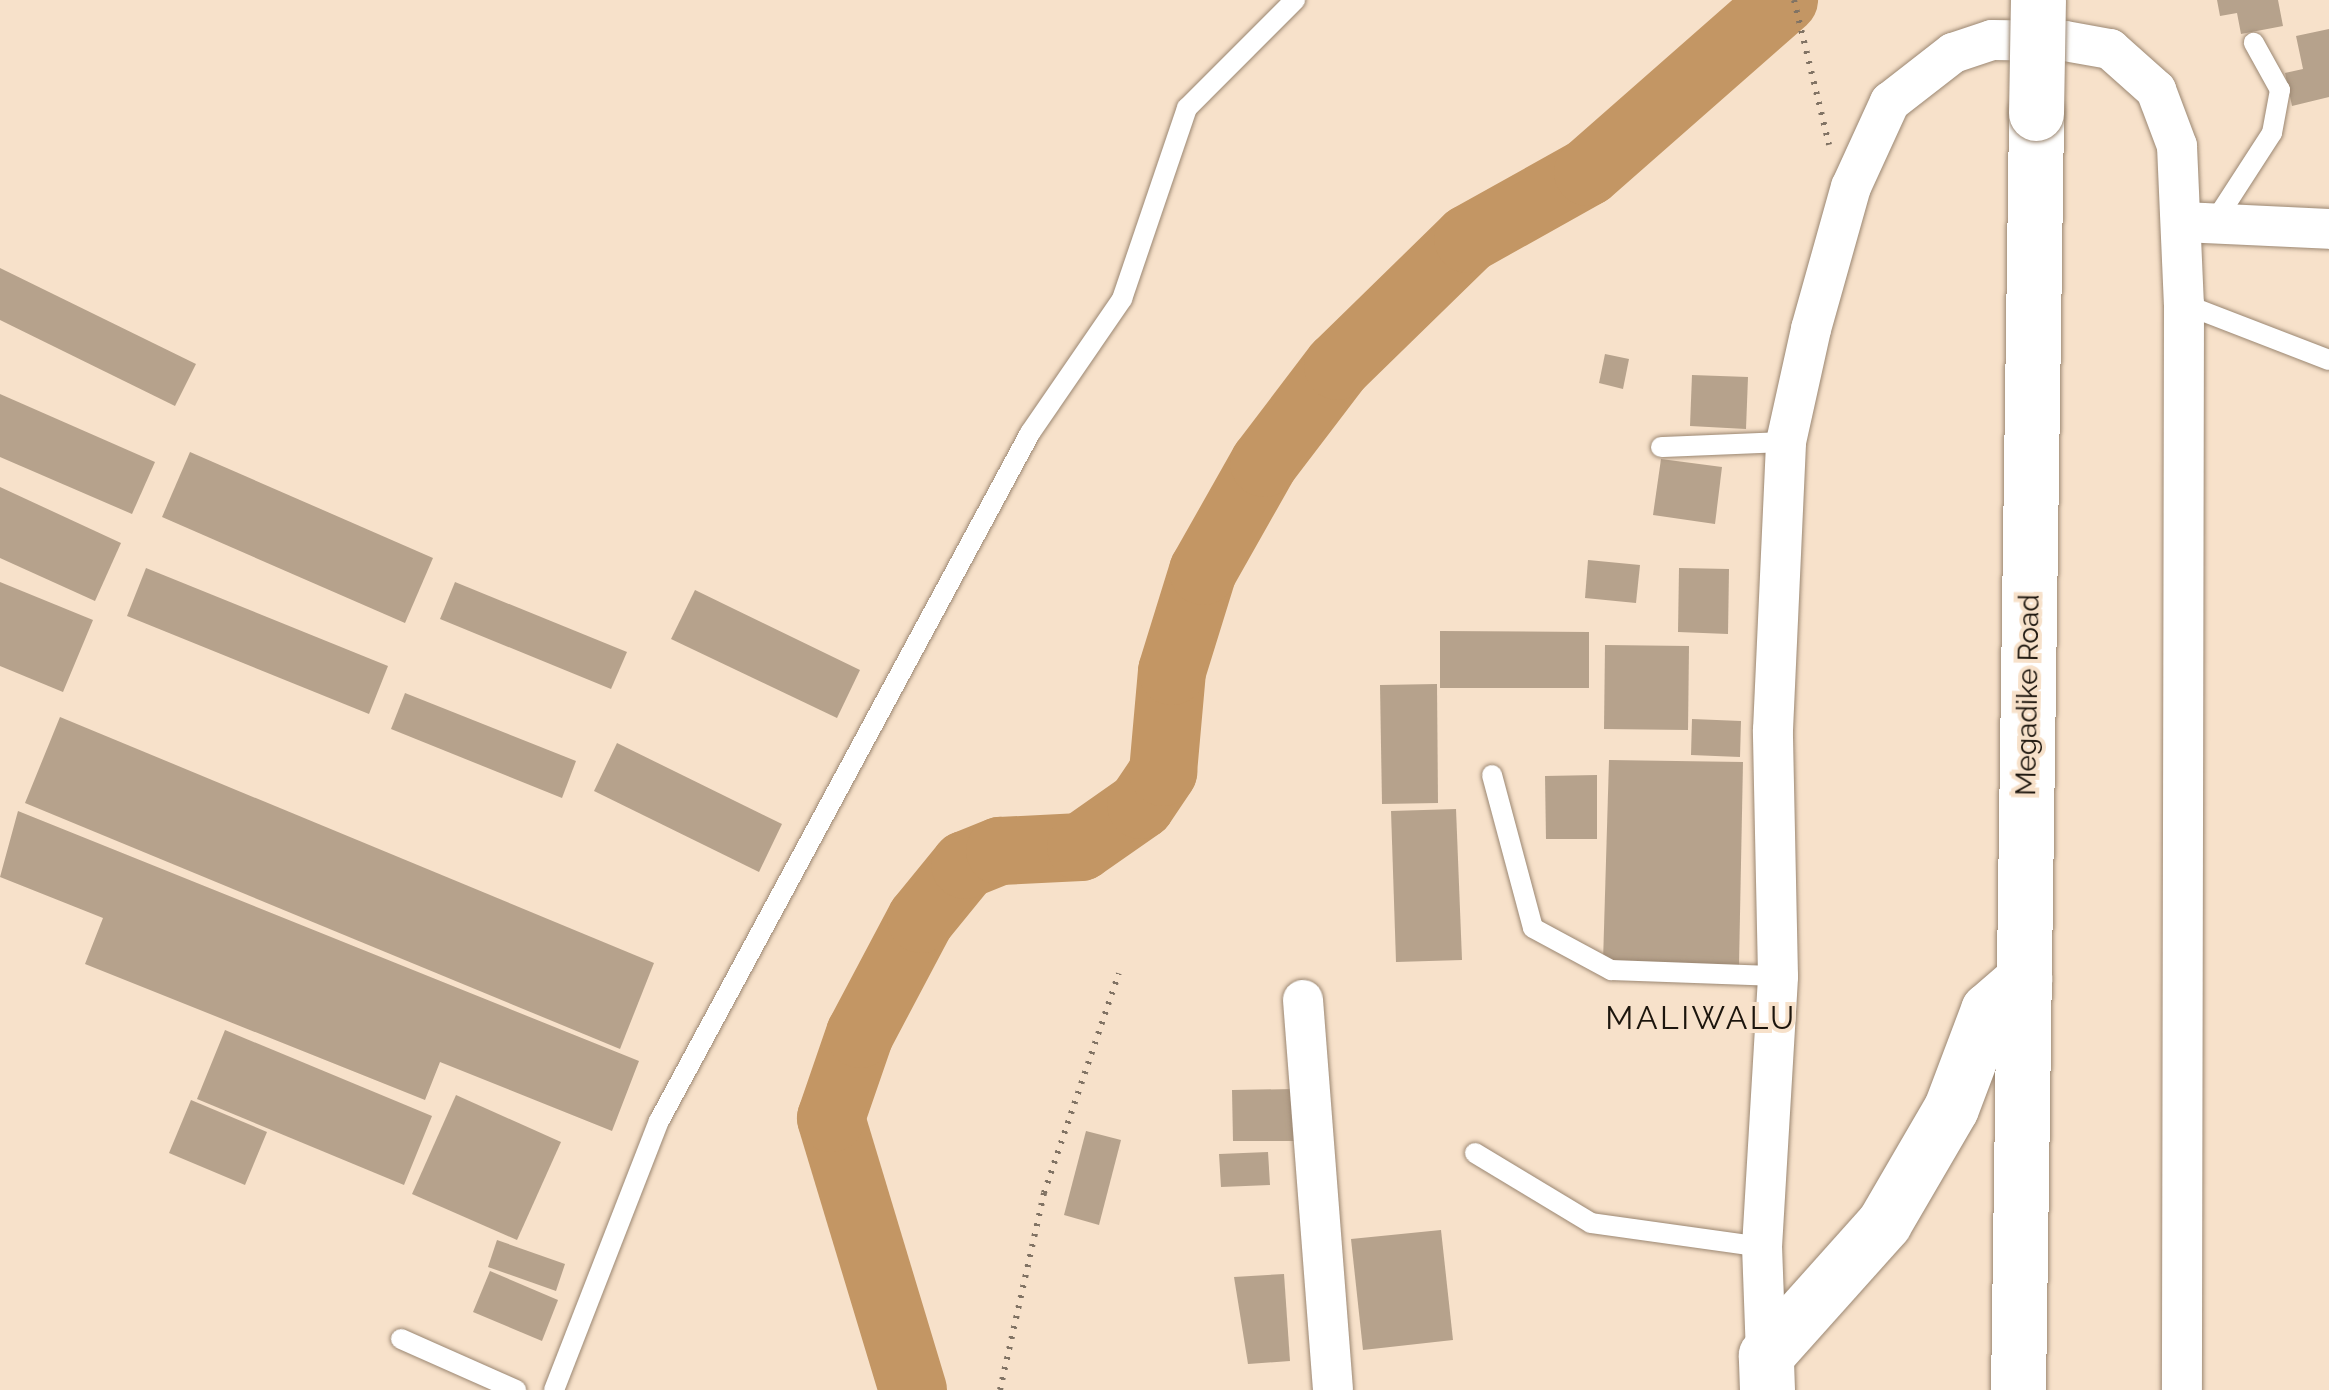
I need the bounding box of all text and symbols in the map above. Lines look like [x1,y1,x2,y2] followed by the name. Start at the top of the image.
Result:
[2009,594,2047,796] street label: Megadike Road
[1605,999,1797,1037] district label: MALIWALU

